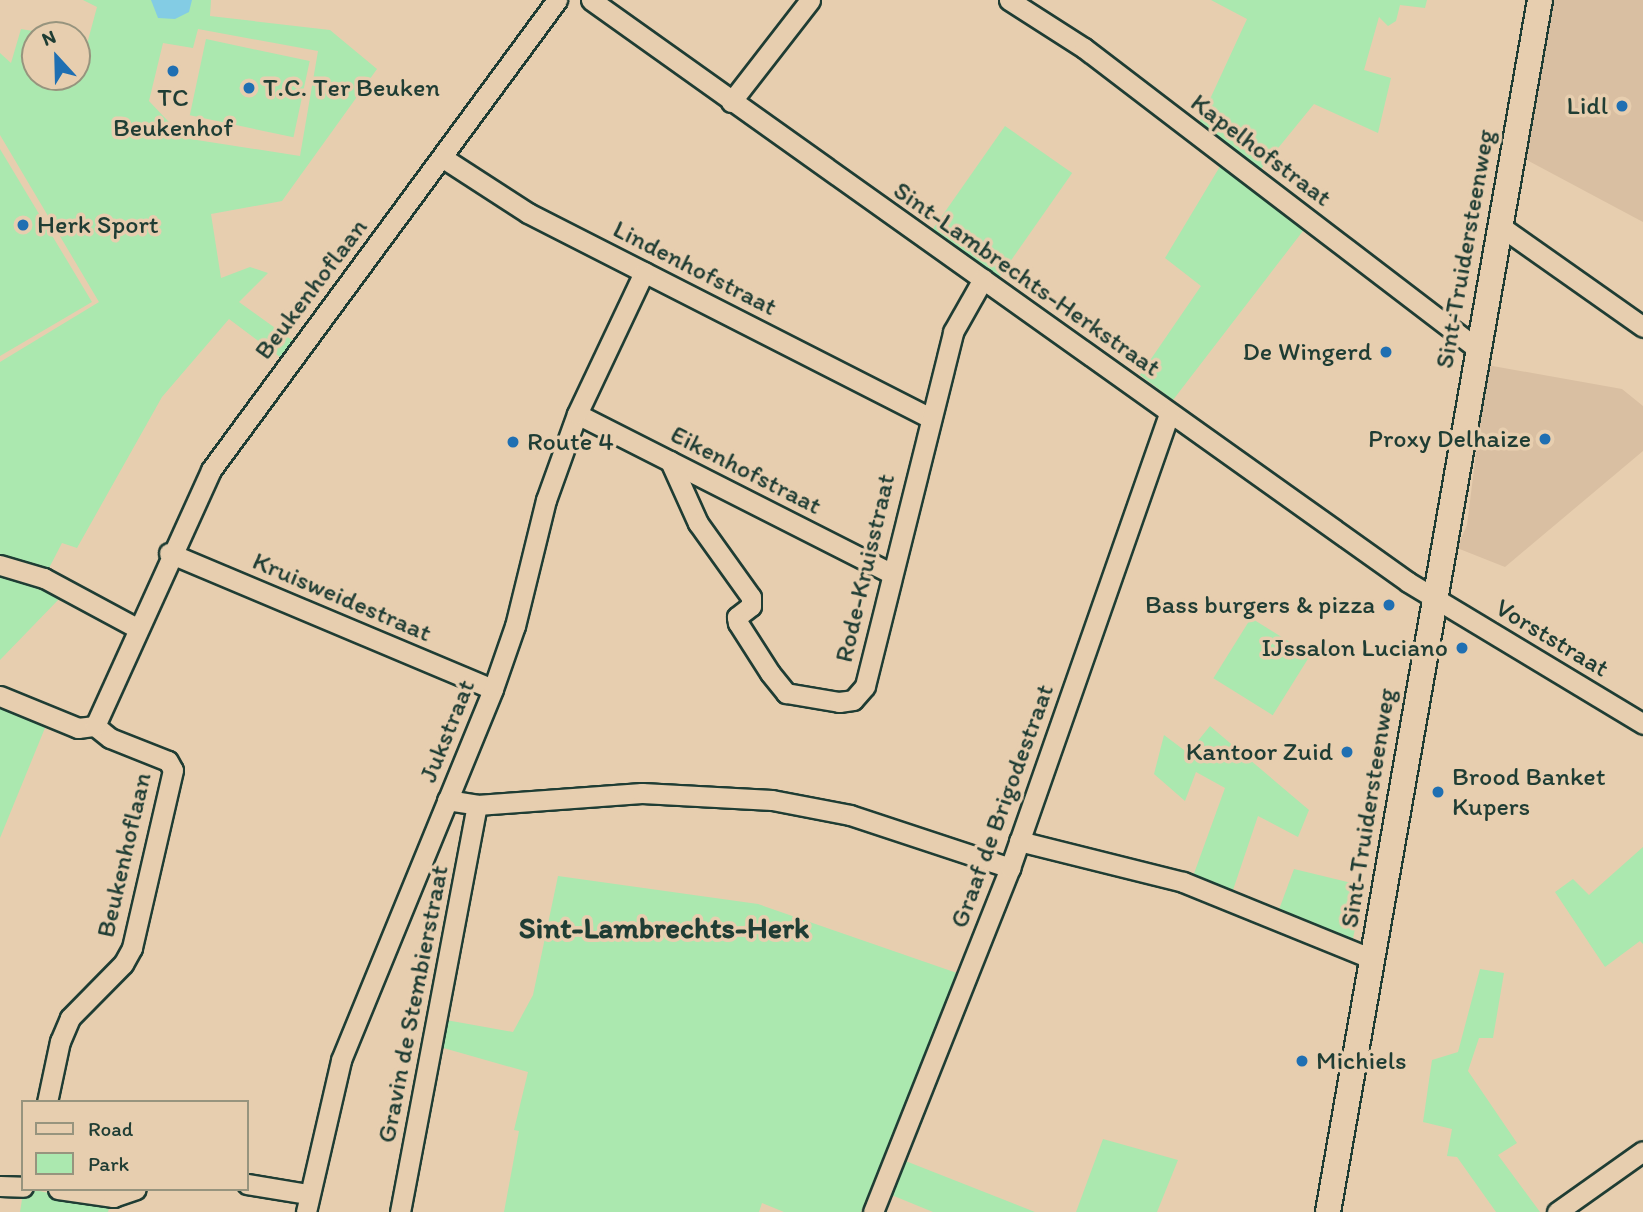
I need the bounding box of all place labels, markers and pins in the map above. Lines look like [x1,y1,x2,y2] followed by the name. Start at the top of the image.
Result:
[165,63,181,79] marker: TC Beukenhof
[263,72,437,104] place label: T.C. Ter Beuken
[241,80,257,96] marker: T.C. Ter Beuken
[113,82,233,144] place label: TC Beukenhof
[1567,90,1608,122] place label: Lidl
[1614,98,1630,114] marker: Lidl
[37,209,158,241] place label: Herk Sport
[15,217,31,233] marker: Herk Sport
[1243,336,1372,368] place label: De Wingerd
[1378,344,1394,360] marker: De Wingerd
[1368,423,1531,455] place label: Proxy Delhaize
[527,426,614,458] place label: Route 4
[1537,431,1553,447] marker: Proxy Delhaize
[505,434,521,450] marker: Route 4
[1145,589,1375,621] place label: Bass burgers & pizza
[1381,597,1397,613] marker: Bass burgers & pizza
[1261,632,1448,664] place label: IJssalon Luciano
[1454,640,1470,656] marker: IJssalon Luciano
[1186,736,1333,768] place label: Kantoor Zuid
[1339,744,1355,760] marker: Kantoor Zuid
[1452,761,1606,822] place label: Brood Banket Kupers
[1430,784,1446,800] marker: Brood Banket Kupers
[1316,1045,1407,1077] place label: Michiels
[1294,1053,1310,1069] marker: Michiels

